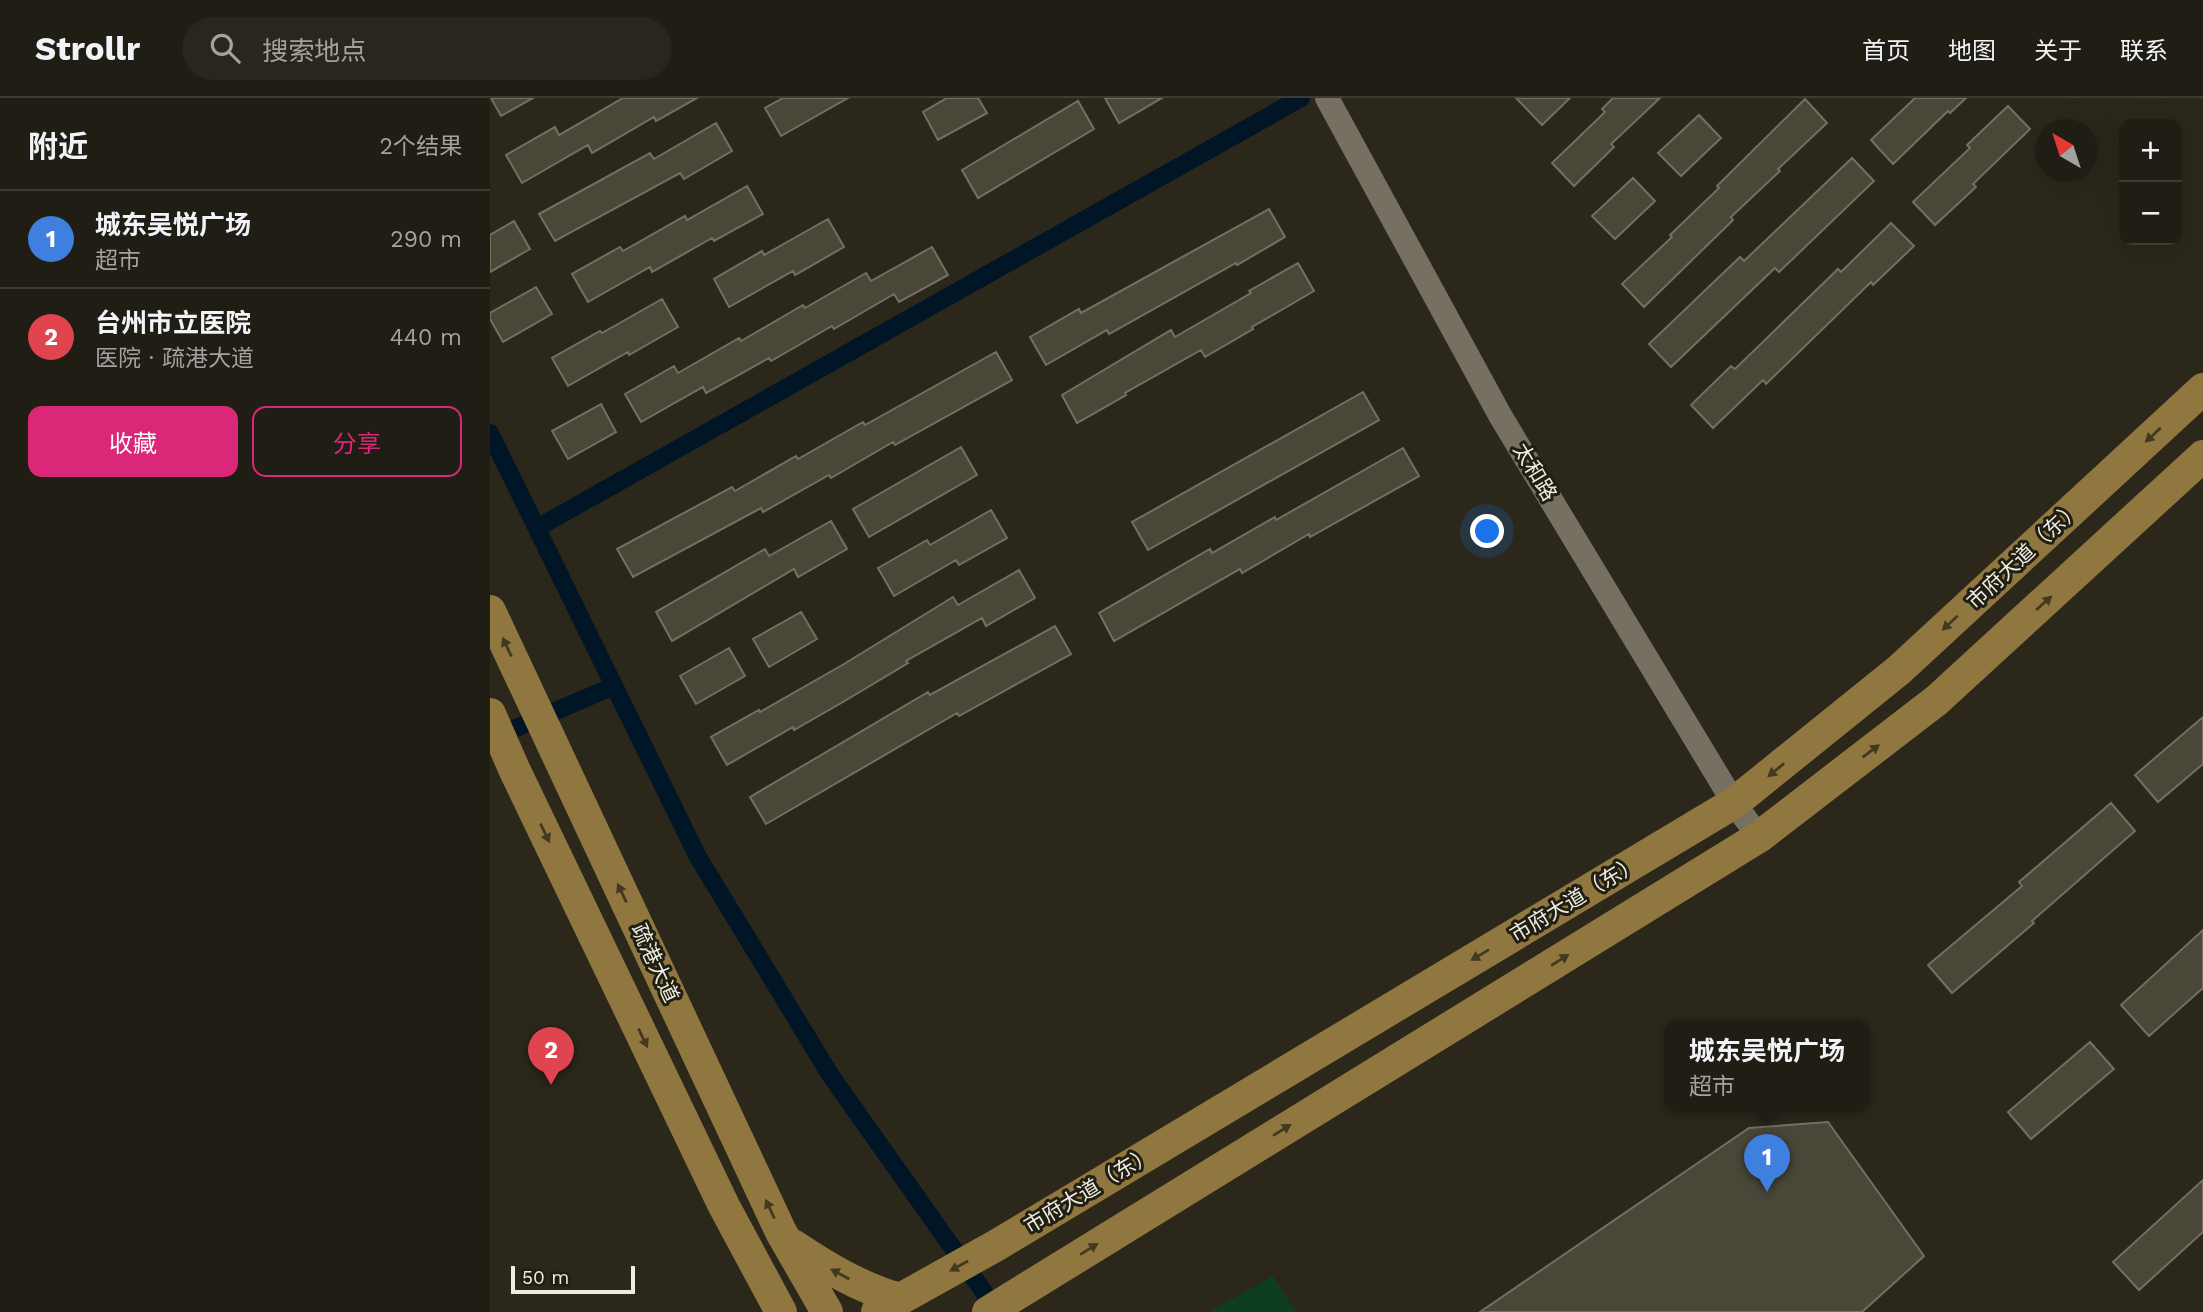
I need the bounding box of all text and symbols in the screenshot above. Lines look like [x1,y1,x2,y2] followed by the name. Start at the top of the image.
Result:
[182,17,672,80] search box
[35,29,140,68] text: Strollr
[206,29,244,67] icon: search
[262,36,366,66] text: 搜索地点
[1862,37,1910,65] text: 首页
[1948,37,1996,65] text: 地图
[2034,37,2082,65] text: 关于
[2120,37,2168,65] text: 联系
[2035,119,2098,182] north arrow
[2119,119,2182,245] map controls
[2119,119,2182,182] button: +
[28,129,88,164] text: 附近
[380,133,462,160] text: 2个结果
[2119,182,2182,245] button: −
[95,210,251,240] text: 城东吴悦广场
[46,226,56,253] text: 1
[390,226,462,253] text: 290 m
[95,247,141,274] text: 超市
[95,308,251,338] text: 台州市立医院
[44,324,58,351] text: 2
[390,324,462,351] text: 440 m
[95,345,254,372] text: 医院 · 疏港大道
[28,406,238,477] button: 收藏
[252,406,462,477] button: 分享
[2145,427,2162,443] one-way arrow
[1508,438,1562,505] street label: 太和路
[1961,495,2086,614] street label: 市府大道（东）
[1470,514,1504,548] your location
[2035,595,2053,611] one-way arrow
[1942,615,1959,631] one-way arrow
[501,637,513,657] one-way arrow
[1862,743,1880,758] one-way arrow
[1767,762,1785,776] one-way arrow
[539,823,550,843] one-way arrow
[1505,850,1644,947] street label: 市府大道（东）
[616,883,627,903] one-way arrow
[626,919,685,1006] street label: 疏港大道
[1470,949,1489,962] one-way arrow
[1550,953,1569,966] one-way arrow
[1664,1020,1870,1111] popup
[528,1027,574,1085] pin: 2
[637,1028,649,1048] one-way arrow
[1689,1036,1845,1066] text: 城东吴悦广场
[1689,1073,1735,1100] text: 超市
[1273,1124,1292,1137] one-way arrow
[1744,1134,1790,1192] pin: 1
[1019,1141,1158,1238] street label: 市府大道（东）
[765,1199,776,1219] one-way arrow
[1079,1243,1098,1256] one-way arrow
[949,1260,968,1272] one-way arrow
[511,1263,635,1295] scale bar
[522,1266,569,1289] text: 50 m
[830,1269,850,1280] one-way arrow

